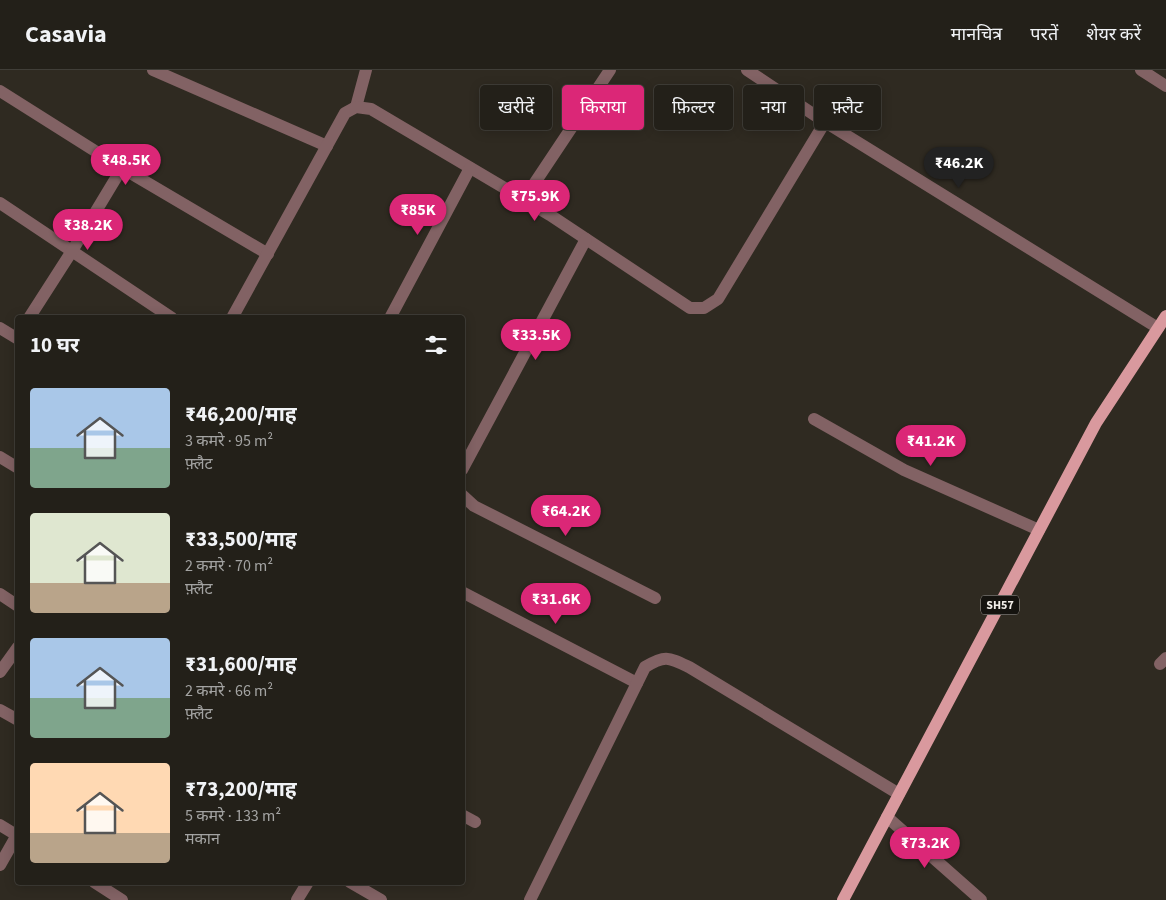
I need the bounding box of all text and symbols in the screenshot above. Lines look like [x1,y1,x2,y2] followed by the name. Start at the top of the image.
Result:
[25,17,107,52] text: Casavia
[951,22,1002,47] text: मानचित्र
[1030,22,1058,47] text: परतें
[1086,22,1141,47] text: शेयर करें
[480,85,552,130] chip: खरीदें
[562,85,644,130] chip: किराया
[654,85,733,130] chip: फ़िल्टर
[743,85,804,130] chip: नया
[814,85,881,130] chip: फ़्लैट
[85,144,167,186] pin: ₹48.5K
[918,146,1000,189] pin: ₹46.2K
[102,149,150,171] text: ₹48.5K
[935,152,983,174] text: ₹46.2K
[494,180,576,222] pin: ₹75.9K
[511,185,559,207] text: ₹75.9K
[388,194,448,236] pin: ₹85K
[400,199,436,221] text: ₹85K
[47,208,129,251] pin: ₹38.2K
[64,214,112,236] text: ₹38.2K
[495,318,577,361] pin: ₹33.5K
[512,324,560,346] text: ₹33.5K
[30,330,79,360] text: 10 घर
[422,331,450,359] icon: filters
[185,399,297,429] text: ₹46,200/माह
[70,408,130,468] icon: home
[890,424,972,467] pin: ₹41.2K
[185,430,273,452] text: 3 कमरे · 95 m²
[907,430,955,452] text: ₹41.2K
[185,453,213,475] text: फ़्लैट
[525,494,607,537] pin: ₹64.2K
[542,500,590,522] text: ₹64.2K
[185,524,297,554] text: ₹33,500/माह
[70,533,130,593] icon: home
[185,555,273,577] text: 2 कमरे · 70 m²
[185,578,213,600] text: फ़्लैट
[515,582,597,625] pin: ₹31.6K
[532,588,580,610] text: ₹31.6K
[981,596,1019,614] road number: SH57
[185,649,297,679] text: ₹31,600/माह
[70,658,130,718] icon: home
[185,680,273,702] text: 2 कमरे · 66 m²
[185,703,213,725] text: फ़्लैट
[185,774,297,804] text: ₹73,200/माह
[70,783,130,843] icon: home
[185,805,281,827] text: 5 कमरे · 133 m²
[884,826,966,869] pin: ₹73.2K
[185,828,220,850] text: मकान
[901,832,949,854] text: ₹73.2K

